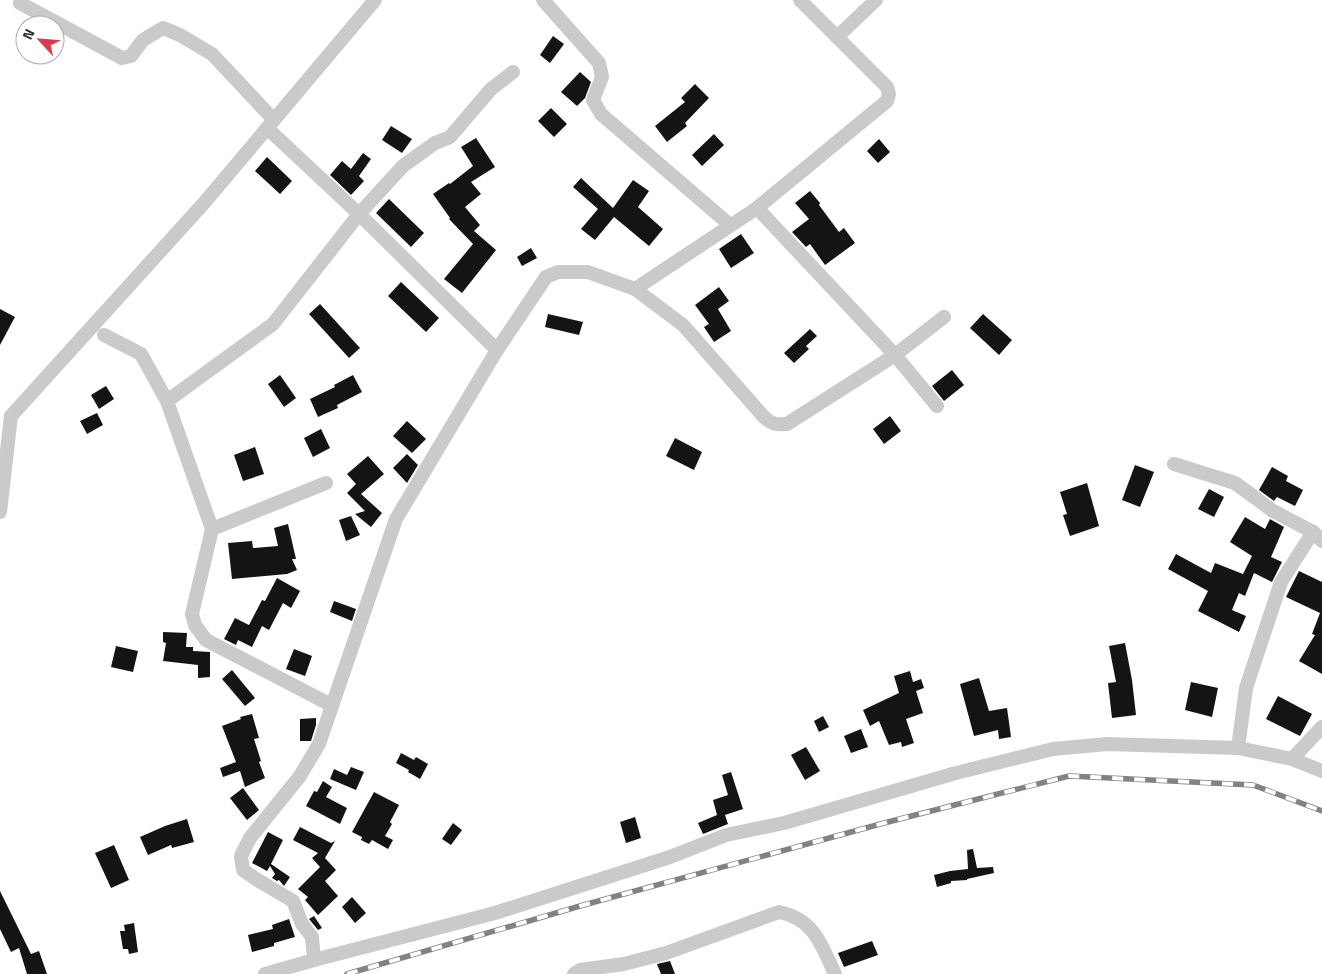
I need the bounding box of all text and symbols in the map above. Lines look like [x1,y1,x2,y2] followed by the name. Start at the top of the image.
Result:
[15,15,65,65] north arrow
[16,25,39,43] text: N

